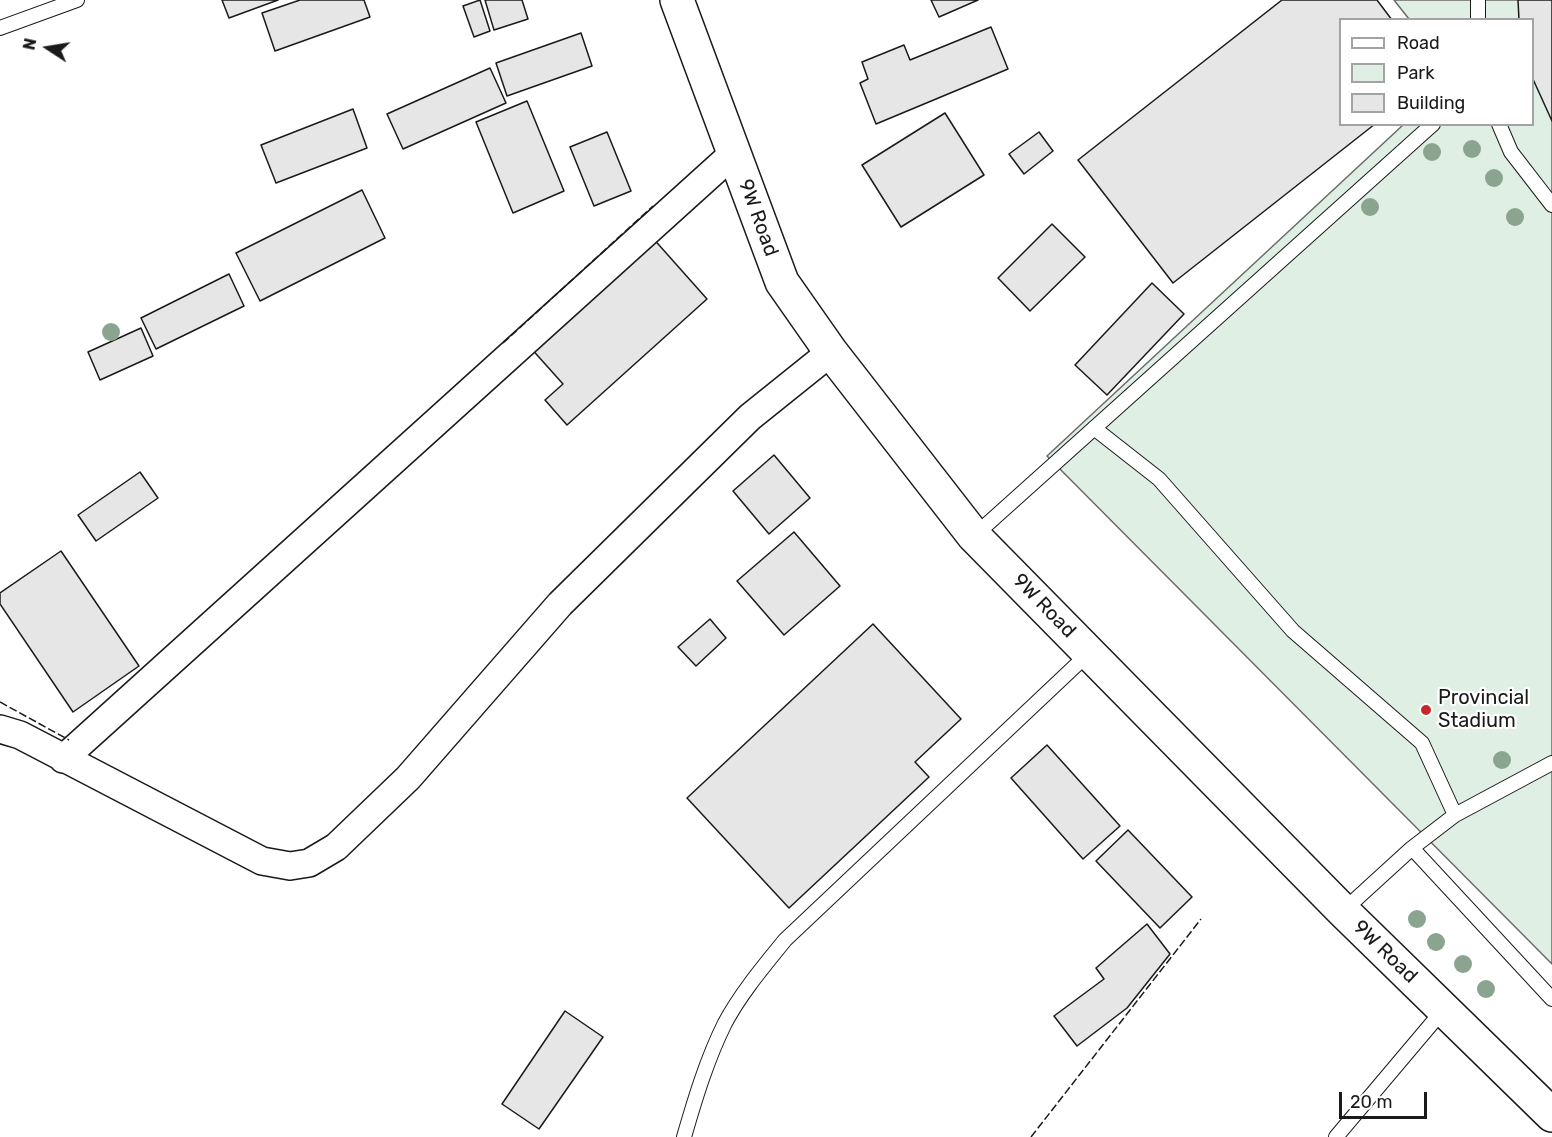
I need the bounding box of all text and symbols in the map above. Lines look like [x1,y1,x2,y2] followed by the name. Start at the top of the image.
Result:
[18,18,78,78] north arrow
[1339,18,1534,126] legend
[1397,32,1440,54] text: Road
[19,37,40,52] text: N
[1397,62,1434,84] text: Park
[1397,92,1465,114] text: Building
[733,176,783,260] street label: 9W Road
[1008,569,1080,643] street label: 9W Road
[1438,686,1529,733] place label: Provincial Stadium
[1419,703,1433,717] marker: Provincial Stadium
[1348,916,1422,988] street label: 9W Road
[1342,1080,1430,1118] scale bar
[1350,1091,1392,1113] text: 20 m

